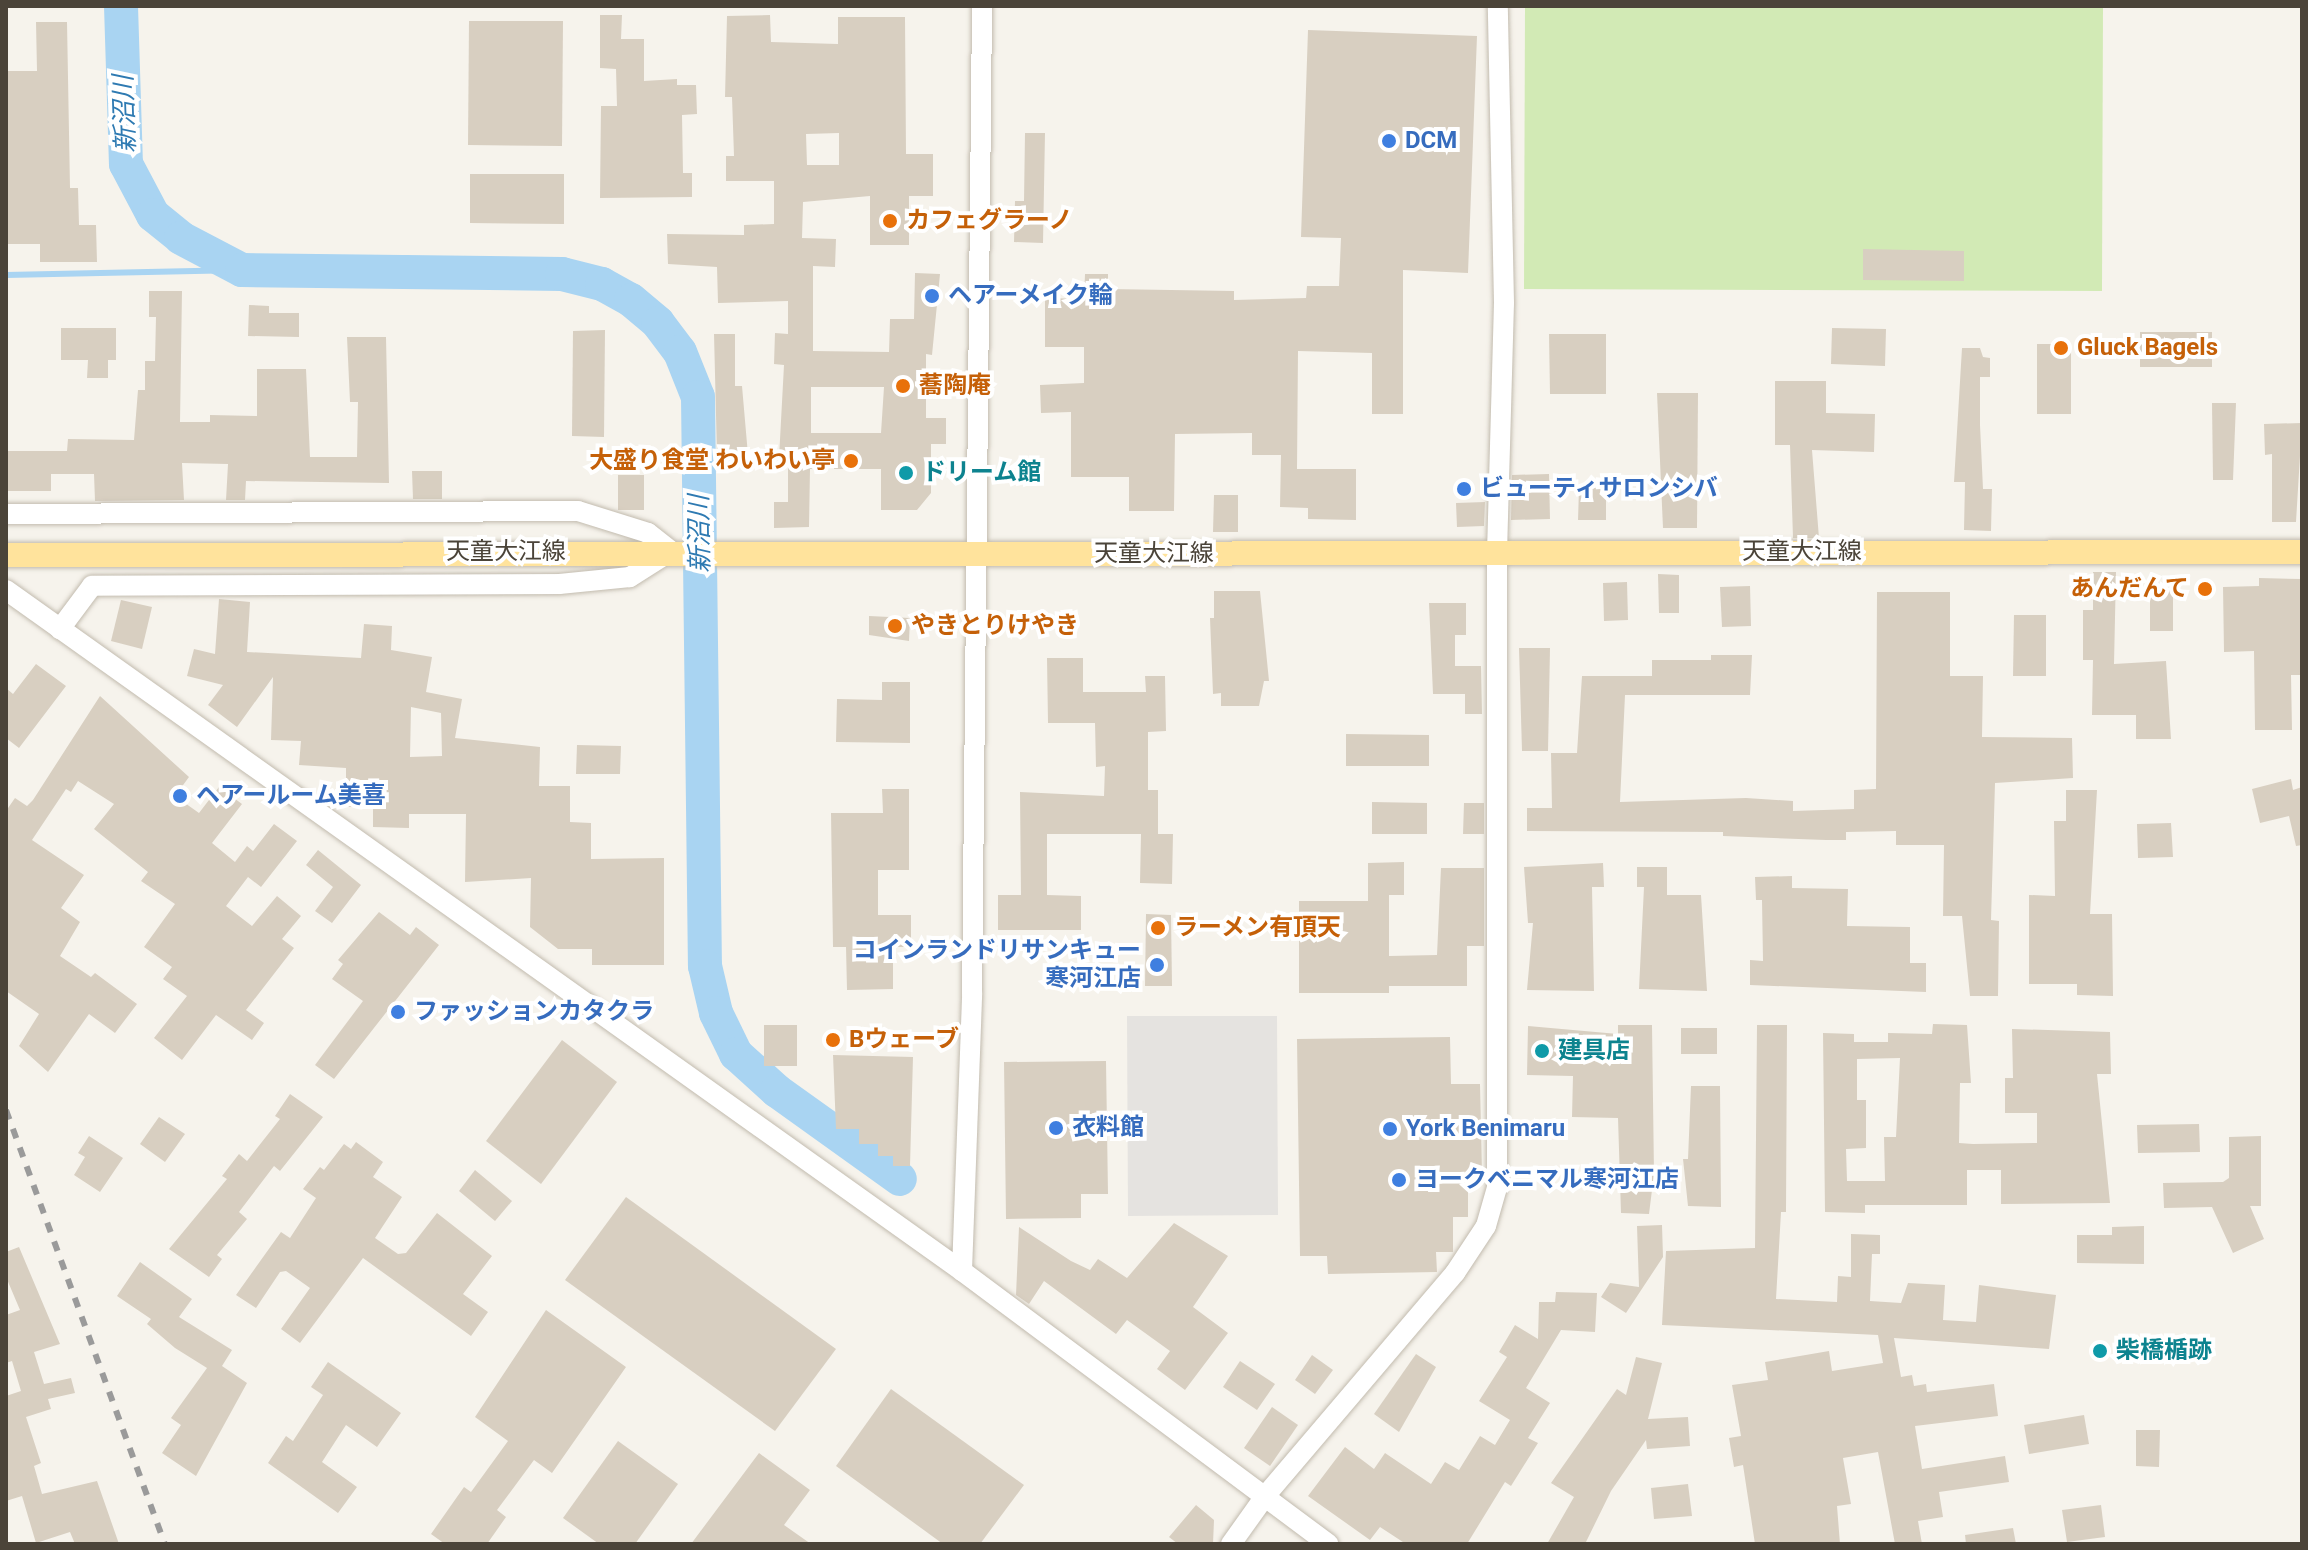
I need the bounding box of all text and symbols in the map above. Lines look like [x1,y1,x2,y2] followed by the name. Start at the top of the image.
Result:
[108,74,142,154] water label: 新沼川
[1405,127,1457,155] place label: DCM
[1380,132,1398,150] marker: DCM
[906,207,1074,235] place label: カフェグラーノ
[881,212,899,230] marker: カフェグラーノ
[948,282,1115,310] place label: ヘアーメイク輪
[923,287,941,305] marker: ヘアーメイク輪
[2077,334,2218,362] place label: Gluck Bagels
[2052,339,2070,357] marker: Gluck Bagels
[919,372,991,400] place label: 蕎陶庵
[894,377,912,395] marker: 蕎陶庵
[589,447,835,475] place label: 大盛り食堂 わいわい亭
[842,452,860,470] marker: 大盛り食堂 わいわい亭
[922,459,1042,487] place label: ドリーム館
[897,464,915,482] marker: ドリーム館
[1480,475,1720,503] place label: ビューティサロンシバ
[1455,480,1473,498] marker: ビューティサロンシバ
[684,495,716,573] water label: 新沼川
[446,538,566,566] street label: 天童大江線
[1742,538,1862,566] street label: 天童大江線
[1094,540,1214,568] street label: 天童大江線
[2069,575,2189,603] place label: あんだんて
[2196,580,2214,598] marker: あんだんて
[911,612,1079,640] place label: やきとりけやき
[886,617,904,635] marker: やきとりけやき
[196,782,387,810] place label: ヘアールーム美喜
[171,787,189,805] marker: ヘアールーム美喜
[1174,914,1342,942] place label: ラーメン有頂天
[1149,919,1167,937] marker: ラーメン有頂天
[853,937,1141,993] place label: コインランドリサンキュー 寒河江店
[1148,956,1166,974] marker: コインランドリサンキュー 寒河江店
[414,998,654,1026] place label: ファッションカタクラ
[389,1003,407,1021] marker: ファッションカタクラ
[849,1026,960,1054] place label: Bウェーブ
[824,1031,842,1049] marker: Bウェーブ
[1558,1037,1630,1065] place label: 建具店
[1533,1042,1551,1060] marker: 建具店
[1072,1114,1144,1142] place label: 衣料館
[1406,1115,1565,1143] place label: York Benimaru
[1047,1119,1065,1137] marker: 衣料館
[1381,1120,1399,1138] marker: York Benimaru
[1415,1166,1679,1194] place label: ヨークベニマル寒河江店
[1390,1171,1408,1189] marker: ヨークベニマル寒河江店
[2116,1337,2212,1365] place label: 柴橋楯跡
[2091,1342,2109,1360] marker: 柴橋楯跡

